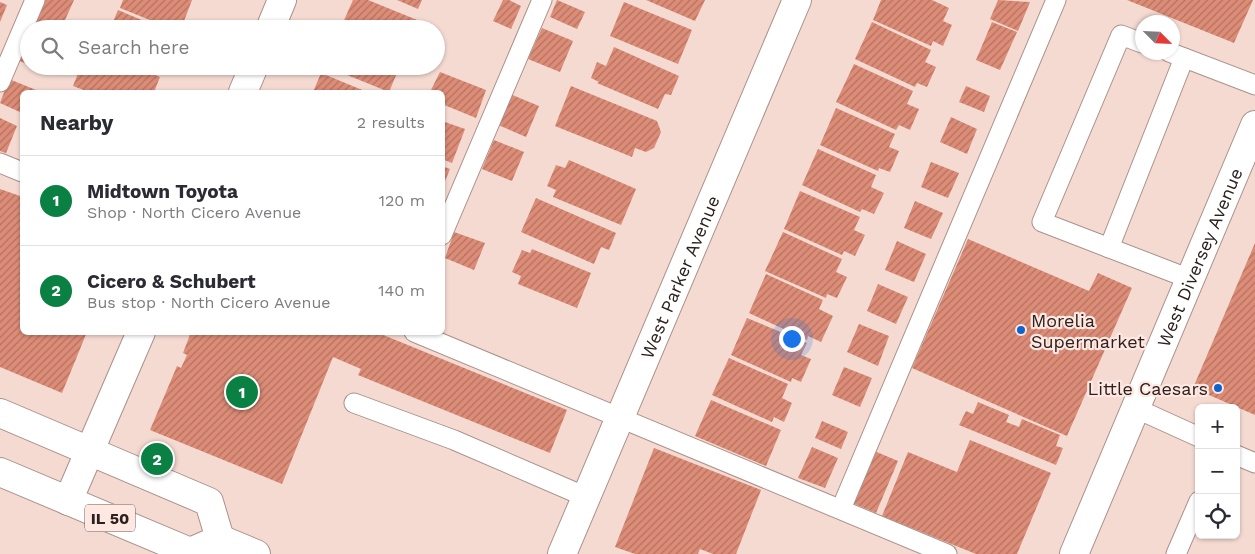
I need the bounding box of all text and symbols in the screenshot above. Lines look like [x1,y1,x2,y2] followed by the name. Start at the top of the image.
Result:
[1135,15,1180,60] north arrow
[20,20,445,75] search box
[38,34,66,62] icon: search
[78,36,189,59] text: Search here
[40,110,113,135] text: Nearby
[357,113,425,132] text: 2 results
[1152,165,1246,350] street label: West Diversey Avenue
[87,180,238,203] text: Midtown Toyota
[53,191,59,210] text: 1
[379,191,425,210] text: 120 m
[636,192,723,362] street label: West Parker Avenue
[87,203,301,222] text: Shop · North Cicero Avenue
[87,270,256,293] text: Cicero & Schubert
[51,281,61,300] text: 2
[378,281,425,300] text: 140 m
[87,293,331,312] text: Bus stop · North Cicero Avenue
[1031,310,1145,352] place label: Morelia Supermarket
[1015,324,1027,336] marker: Morelia Supermarket
[779,326,805,352] your location
[226,373,258,411] pin: 1
[1087,378,1208,399] place label: Little Caesars
[1212,382,1224,394] marker: Little Caesars
[1195,404,1240,539] map controls
[1195,404,1240,449] button: +
[141,440,173,478] pin: 2
[1195,449,1240,494] button: −
[1195,494,1240,539] button: locate
[85,504,135,532] road number: IL 50

